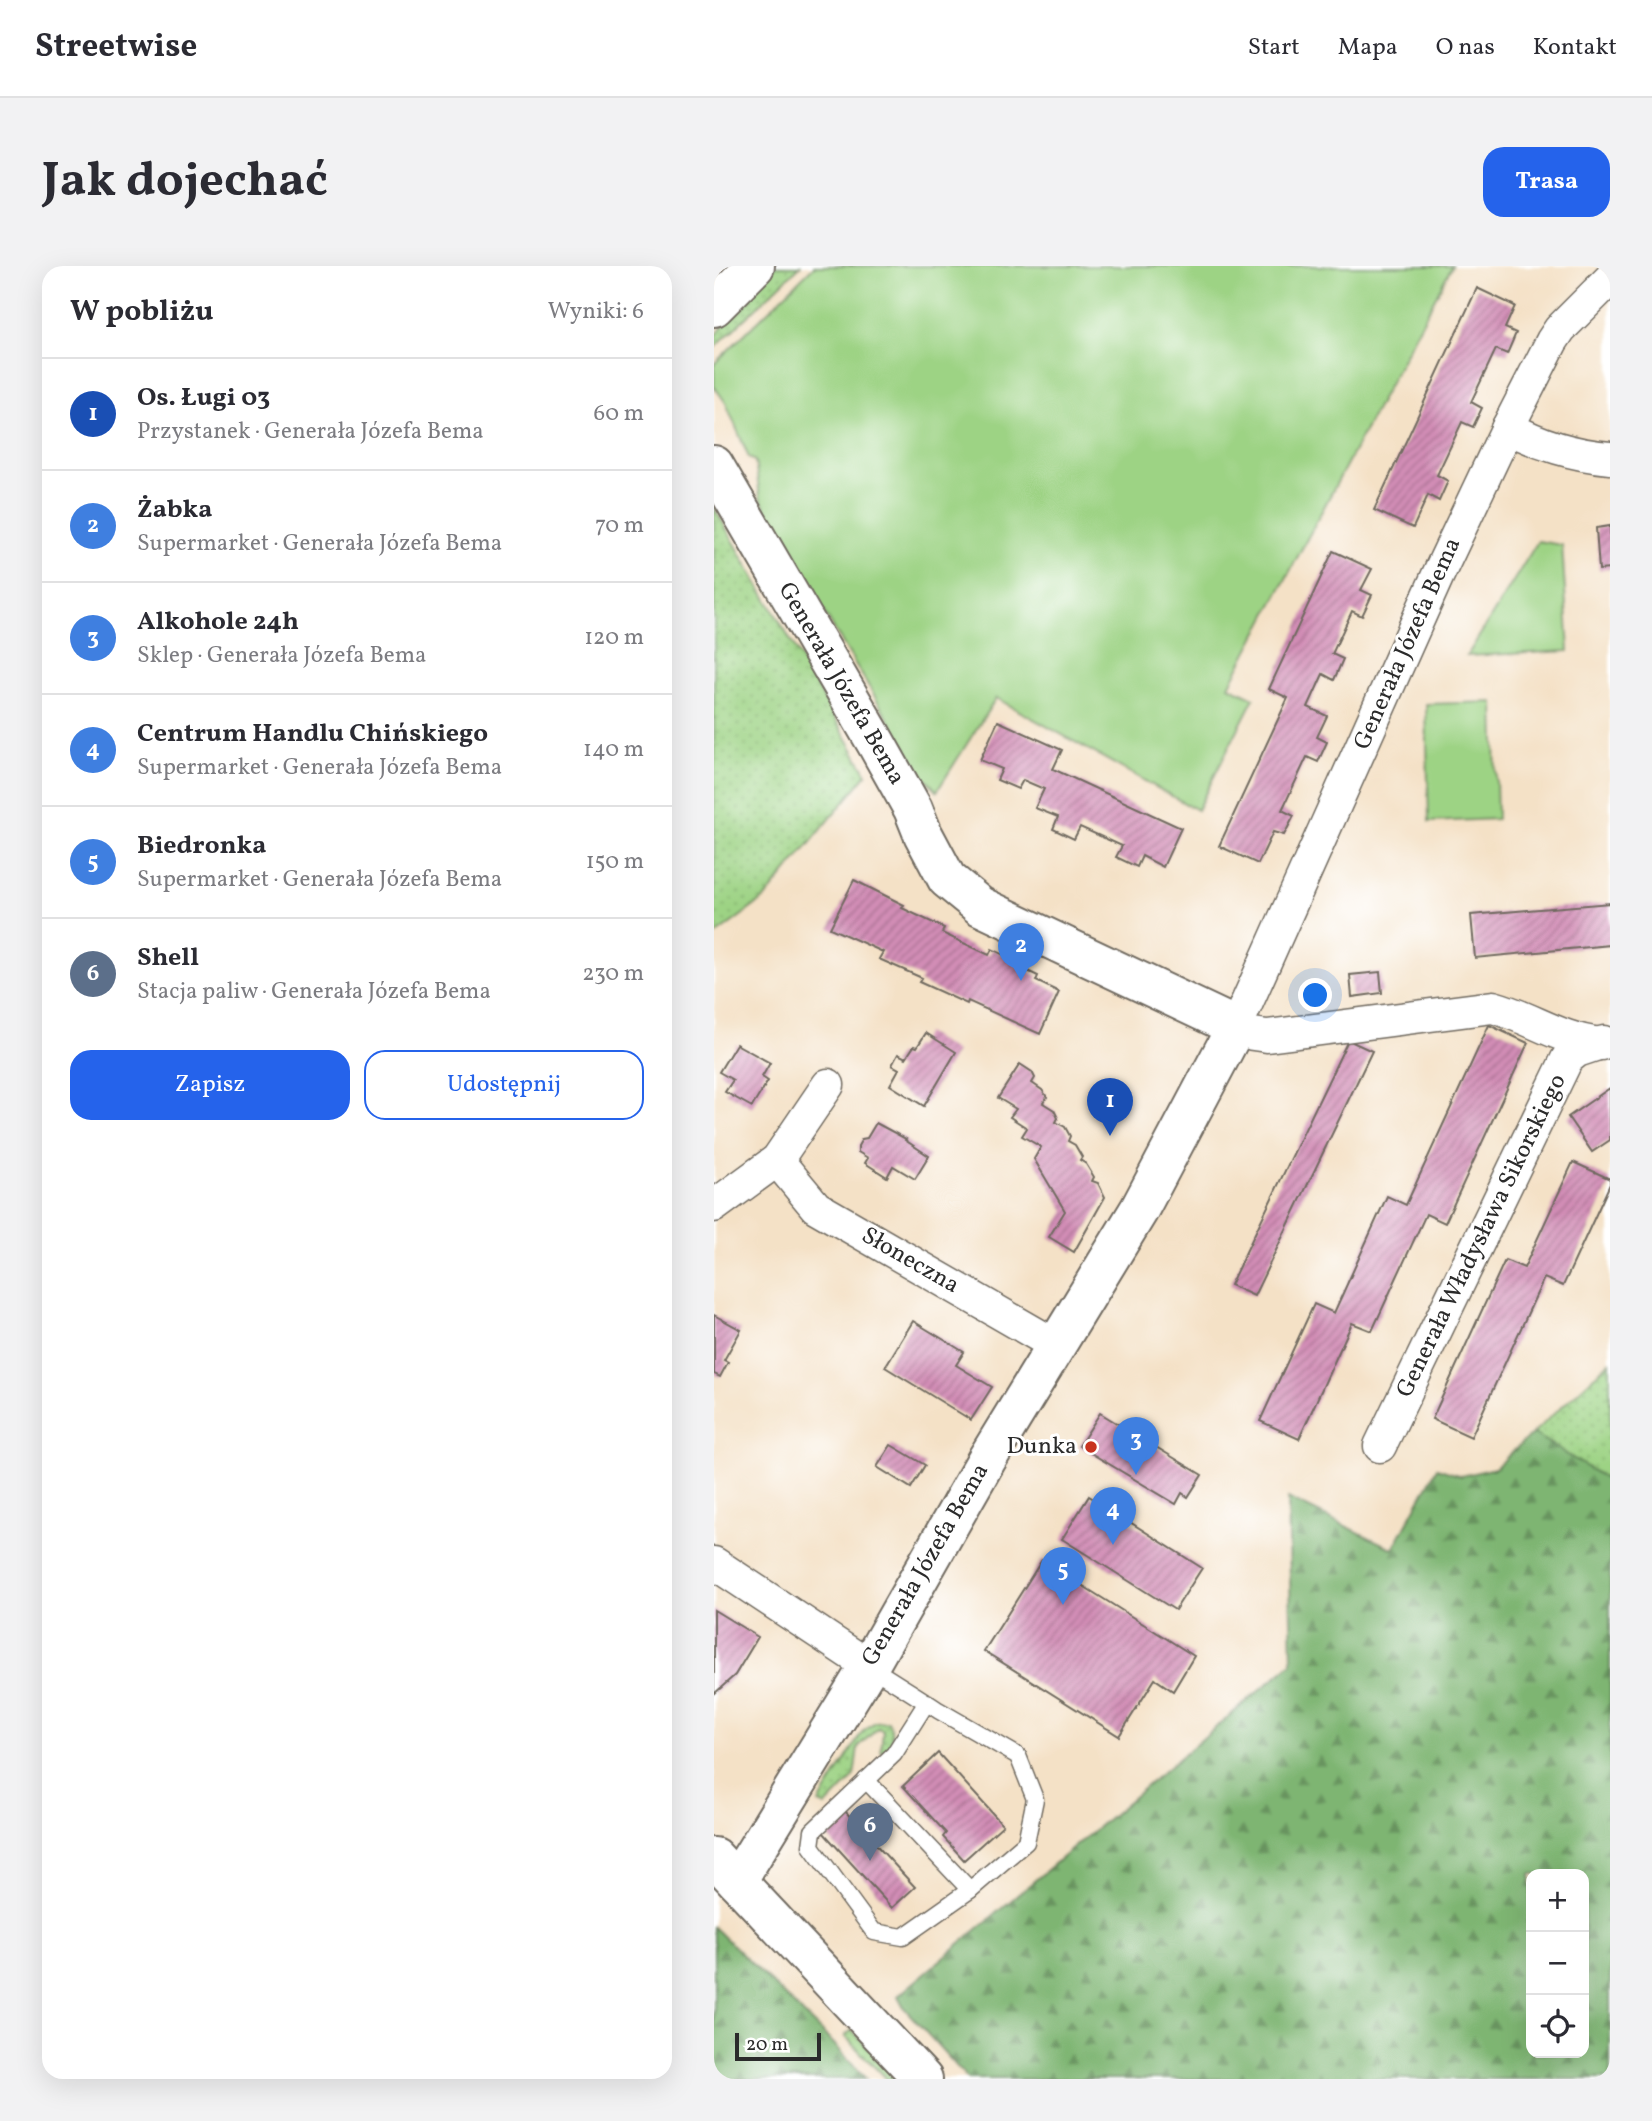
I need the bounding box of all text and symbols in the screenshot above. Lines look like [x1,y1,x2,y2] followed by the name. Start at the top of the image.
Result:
[35,25,197,71] text: Streetwise
[1248,31,1300,65] text: Start
[1338,31,1398,65] text: Mapa
[1436,31,1495,65] text: O nas
[1533,31,1617,65] text: Kontakt
[1483,147,1610,217] button: Trasa
[42,148,328,217] text: Jak dojechać
[70,291,213,333] text: W pobliżu
[548,296,644,328] text: Wyniki: 6
[137,380,270,416] text: Os. Ługi 03
[88,398,98,430] text: 1
[594,398,644,430] text: 60 m
[137,416,484,448] text: Przystanek · Generała Józefa Bema
[137,492,212,528] text: Żabka
[87,510,99,542] text: 2
[595,510,644,542] text: 70 m
[137,528,502,560] text: Supermarket · Generała Józefa Bema
[1346,532,1470,756] street label: Generała Józefa Bema
[769,576,913,792] street label: Generała Józefa Bema
[137,604,299,640] text: Alkohole 24h
[87,622,99,654] text: 3
[584,622,644,654] text: 120 m
[137,640,426,672] text: Sklep · Generała Józefa Bema
[137,716,488,752] text: Centrum Handlu Chińskiego
[86,734,100,766] text: 4
[583,734,644,766] text: 140 m
[137,752,502,784] text: Supermarket · Generała Józefa Bema
[137,828,266,864] text: Biedronka
[87,846,99,878] text: 5
[586,846,644,878] text: 150 m
[137,864,502,896] text: Supermarket · Generała Józefa Bema
[998,923,1044,981] pin: 2
[137,940,199,976] text: Shell
[87,958,99,990] text: 6
[582,958,644,990] text: 230 m
[137,976,491,1008] text: Stacja paliw · Generała Józefa Bema
[1298,978,1332,1012] your location
[70,1050,350,1120] button: Zapisz
[364,1050,644,1120] button: Udostępnij
[1389,1068,1575,1404] street label: Generała Władysława Sikorskiego
[1087,1078,1133,1136] pin: 1
[855,1219,965,1303] street label: Słoneczna
[1113,1417,1159,1475] pin: 3
[1007,1430,1077,1464] place label: Dunka
[1083,1439,1099,1455] marker: Dunka
[854,1457,998,1673] street label: Generała Józefa Bema
[1090,1487,1136,1545] pin: 4
[1040,1547,1086,1605] pin: 5
[847,1803,893,1861] pin: 6
[1526,1869,1589,2058] map controls
[1526,1869,1589,1932] button: +
[1526,1932,1589,1995] button: −
[1526,1995,1589,2058] button: locate
[735,2030,821,2062] scale bar
[746,2032,788,2058] text: 20 m

